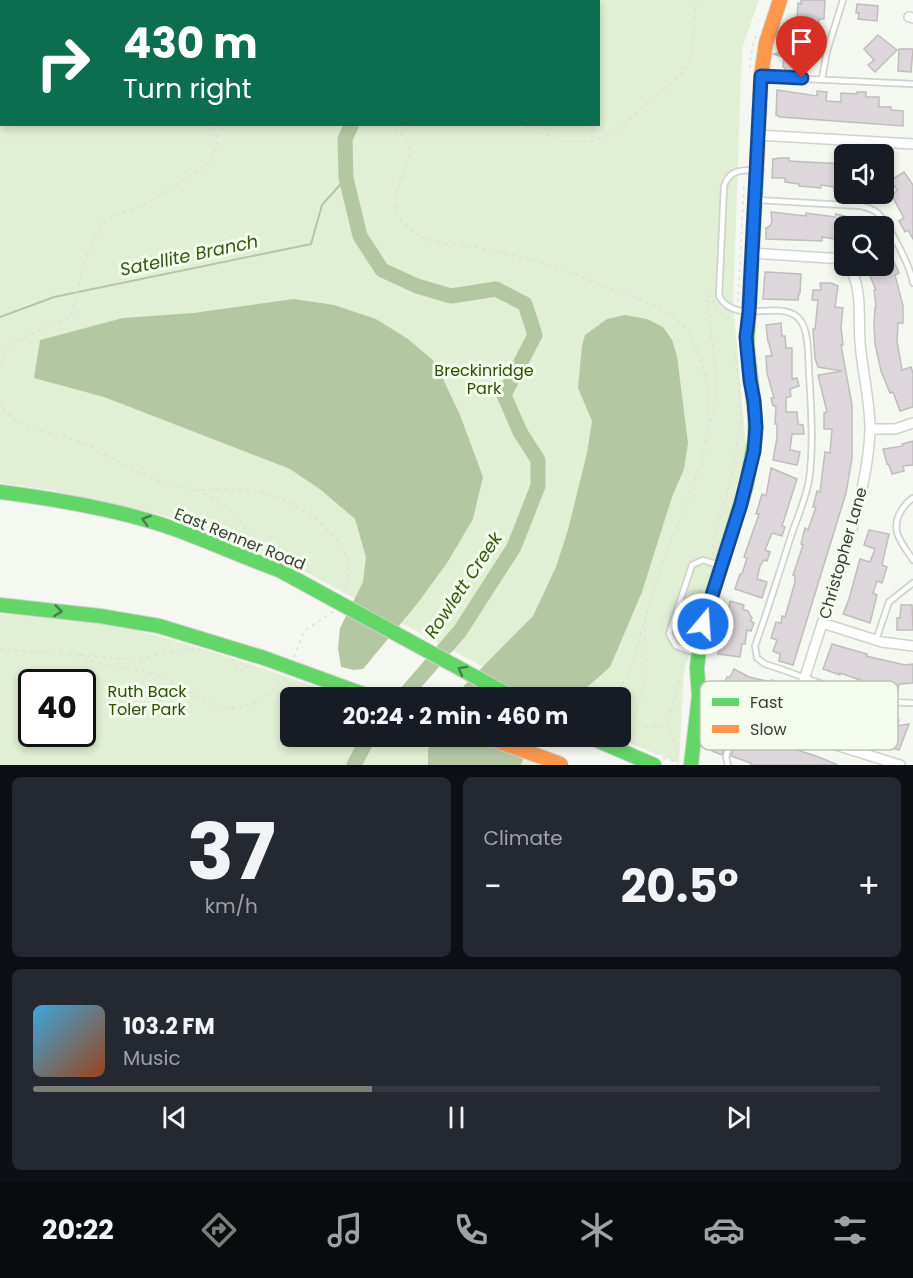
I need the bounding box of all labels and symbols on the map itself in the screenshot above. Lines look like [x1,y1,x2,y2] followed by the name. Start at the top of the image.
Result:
[776,16,827,78] pin
[118,228,260,282] water label: Satellite Branch
[434,359,534,400] park label: Breckinridge Park
[813,484,873,622] street label: Christopher Lane
[171,502,309,576] street label: East Renner Road
[141,515,152,527] one-way arrow
[418,526,508,643] water label: Rowlett Creek
[671,592,735,656] position arrow
[54,604,63,617] one-way arrow
[458,666,469,677] one-way arrow
[18,669,96,747] speed limit sign: 40
[108,680,187,721] park label: Ruth Back Toler Park
[700,681,898,750] legend
[750,691,783,714] text: Fast
[750,718,787,741] text: Slow

